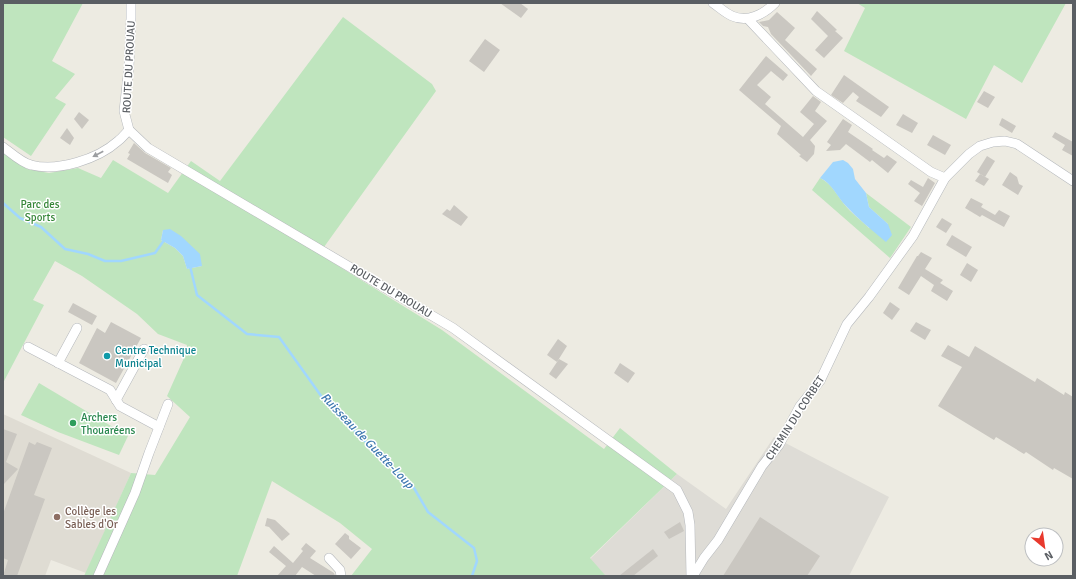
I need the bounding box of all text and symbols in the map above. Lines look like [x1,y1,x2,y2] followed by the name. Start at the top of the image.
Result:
[120,20,138,114] street label: ROUTE DU PROUAU
[92,150,104,157] one-way arrow
[20,198,60,224] park label: Parc des Sports
[348,261,434,321] street label: ROUTE DU PROUAU
[115,344,196,370] place label: Centre Technique Municipal
[102,351,112,361] marker: Centre Technique Municipal
[763,373,827,463] street label: CHEMIN DU CORBET
[317,390,417,492] water label: Ruisseau de Guette-Loup
[81,411,136,437] place label: Archers Thouaréens
[68,418,78,428] marker: Archers Thouaréens
[65,505,118,531] place label: Collège les Sables d'Or
[52,512,62,522] marker: Collège les Sables d'Or
[1024,527,1064,567] north arrow
[1042,548,1055,563] text: N

